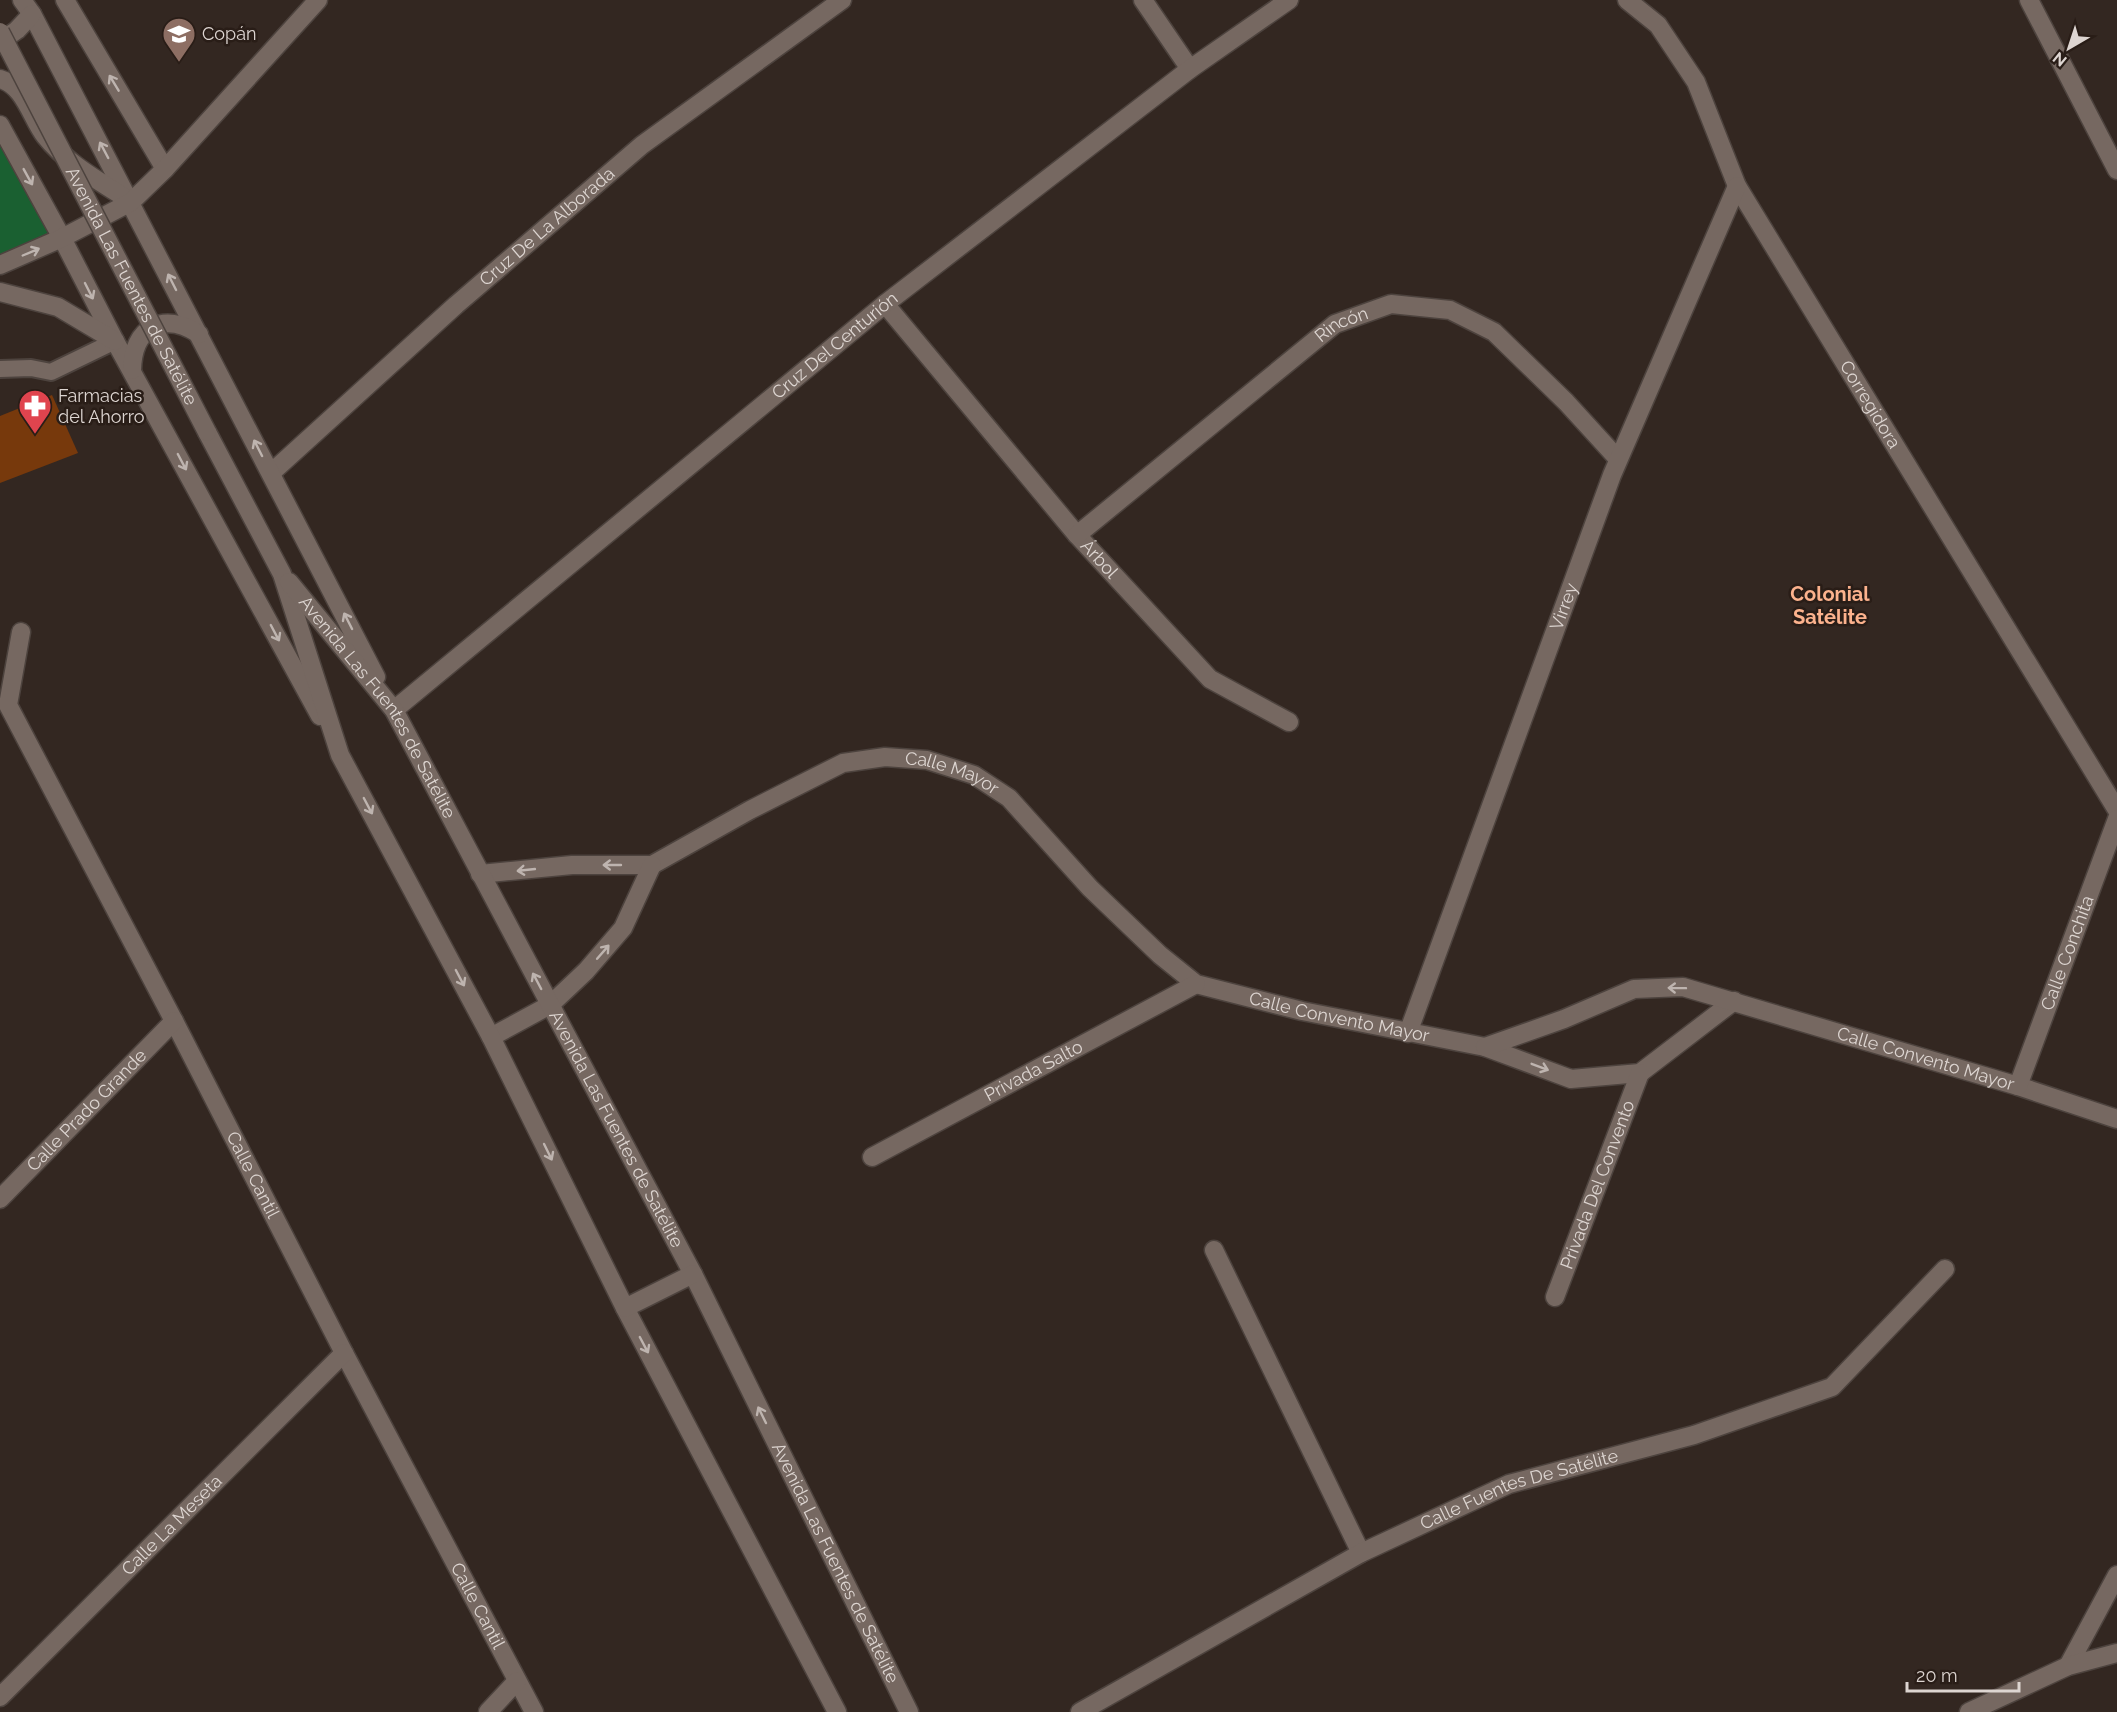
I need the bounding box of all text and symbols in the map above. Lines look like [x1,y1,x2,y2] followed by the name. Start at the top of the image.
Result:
[161,16,197,63] school or university icon: Copán
[2039,18,2099,78] north arrow
[202,23,256,44] place label: Copán
[2049,48,2071,70] text: N
[108,75,120,92] one-way arrow
[98,142,109,160] one-way arrow
[475,162,618,290] street label: Cruz De La Alborada
[62,163,202,409] street label: Avenida Las Fuentes de Satélite
[23,167,34,185] one-way arrow
[21,246,40,257] one-way arrow
[166,274,178,292] one-way arrow
[84,281,95,299] one-way arrow
[767,287,902,403] street label: Cruz Del Centurión
[1310,302,1371,346] street label: Rincón
[1836,357,1905,452] street label: Corregidora
[58,385,145,427] place label: Farmacias del Ahorro
[17,388,53,435] pharmacy icon: Farmacias del Ahorro
[252,440,264,457] one-way arrow
[176,453,188,470] one-way arrow
[1076,534,1123,582] street label: Árbol
[1545,580,1582,633] street label: Virrey
[1790,582,1870,629] district label: Colonial Satélite
[295,592,461,822] street label: Avenida Las Fuentes de Satélite
[341,612,353,630] one-way arrow
[270,624,281,642] one-way arrow
[904,747,1004,799] street label: Calle Mayor
[362,797,374,814] one-way arrow
[602,859,622,871] one-way arrow
[517,865,536,876] one-way arrow
[2036,892,2098,1013] street label: Calle Conchita
[596,945,610,960] one-way arrow
[455,969,466,987] one-way arrow
[531,972,542,990] one-way arrow
[1668,982,1688,994] one-way arrow
[1247,987,1432,1046] street label: Calle Convento Mayor
[545,1007,688,1251] street label: Avenida Las Fuentes de Satélite
[1835,1022,2017,1095] street label: Calle Convento Mayor
[980,1035,1086,1105] street label: Privada Salto
[22,1044,151,1175] street label: Calle Prado Grande
[1530,1063,1549,1074] one-way arrow
[1556,1097,1639,1272] street label: Privada Del Convento
[222,1128,284,1222] street label: Calle Cantil
[543,1143,554,1161] one-way arrow
[639,1336,650,1354] one-way arrow
[756,1406,767,1424] one-way arrow
[768,1439,904,1687] street label: Avenida Las Fuentes de Satélite
[1417,1444,1621,1534] street label: Calle Fuentes De Satélite
[117,1470,226,1579] street label: Calle La Meseta
[447,1559,510,1652] street label: Calle Cantil
[1907,1655,2020,1693] scale bar
[1916,1665,1958,1686] text: 20 m

